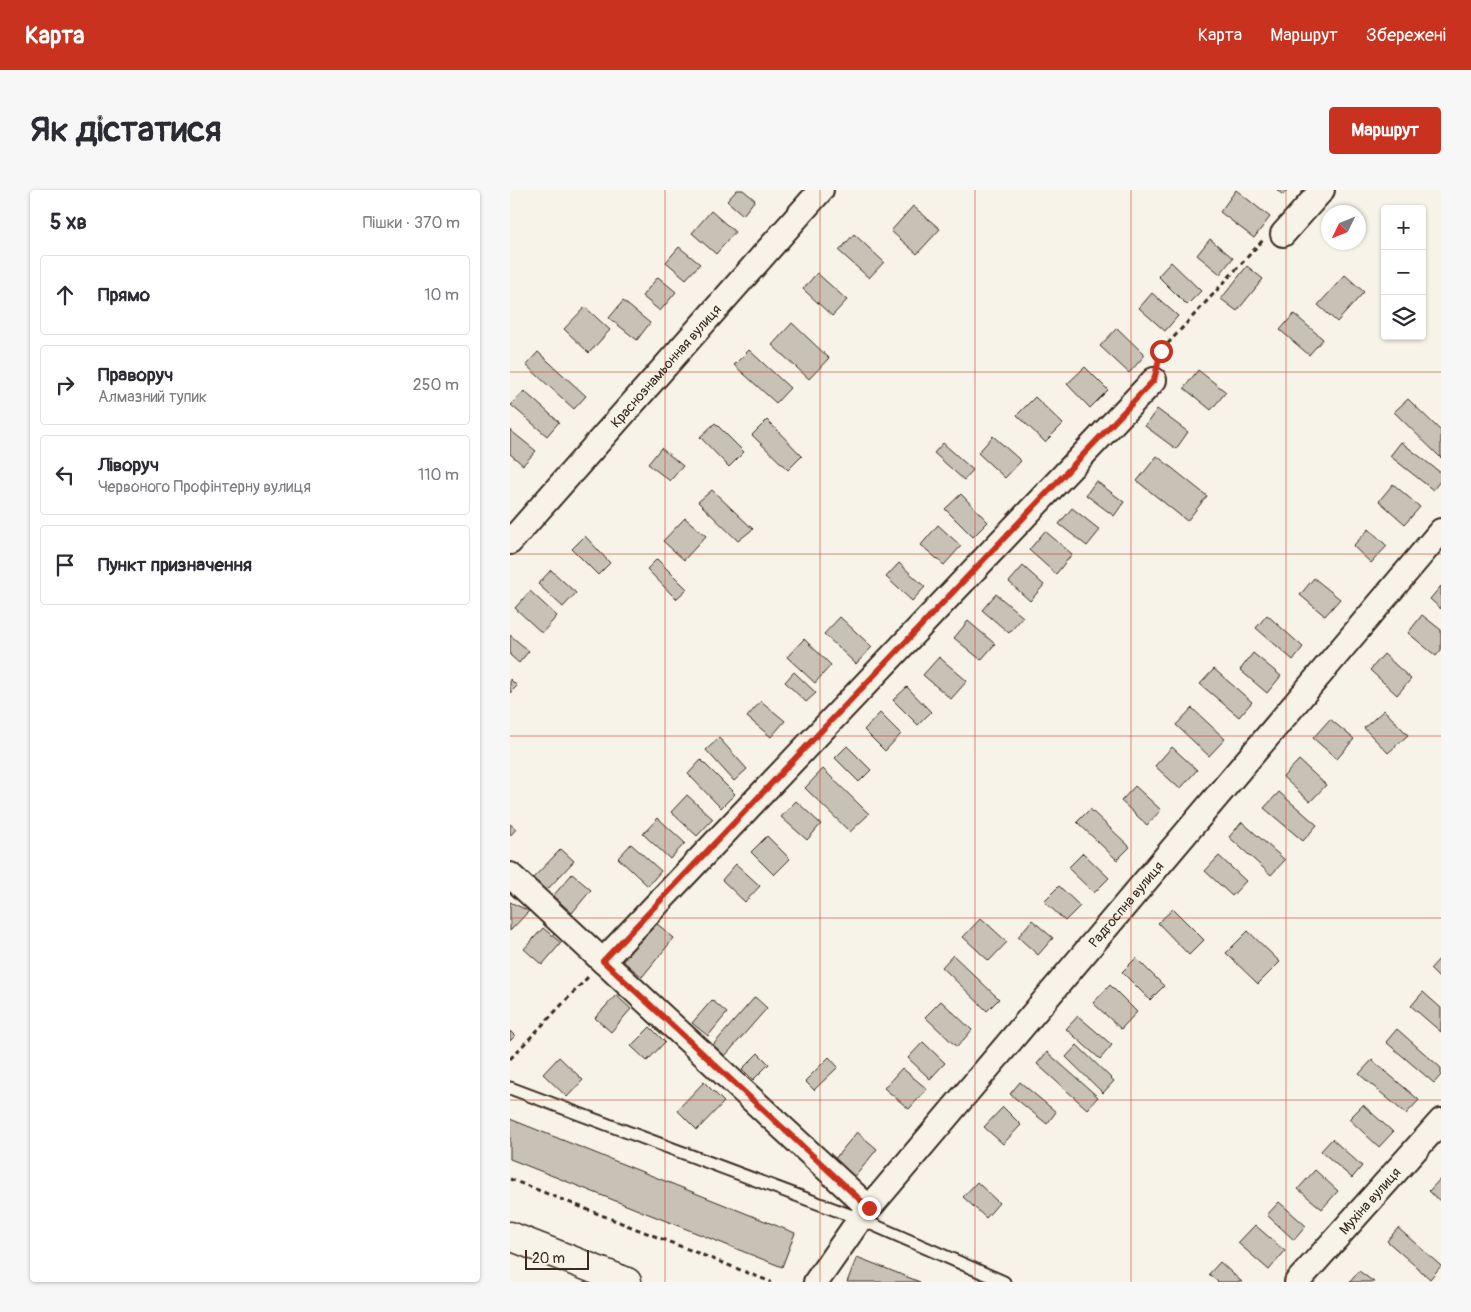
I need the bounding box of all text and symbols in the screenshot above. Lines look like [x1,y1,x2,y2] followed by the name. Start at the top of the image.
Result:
[25,21,84,50] text: Карта
[1198,24,1242,47] text: Карта
[1270,24,1338,47] text: Маршрут
[1366,24,1446,47] text: Збережені
[1329,107,1441,154] button: Маршрут
[30,108,221,152] text: Як дістатися
[1321,205,1366,250] north arrow
[1381,205,1426,340] map controls
[1381,205,1426,250] button: +
[50,209,87,236] text: 5 хв
[363,213,460,233] text: Пішки · 370 m
[1381,250,1426,295] button: −
[51,281,79,309] icon: ahead
[98,283,150,307] text: Прямо
[424,285,459,305] text: 10 m
[1381,295,1426,340] button: layers
[607,301,725,431] street label: Краснознамьонная вулиця
[1150,340,1173,363] route start
[98,363,173,387] text: Праворуч
[51,371,79,399] icon: right
[413,375,459,395] text: 250 m
[98,387,207,407] text: Алмазний тупик
[98,453,159,477] text: Ліворуч
[51,461,79,489] icon: left
[418,465,459,485] text: 110 m
[98,477,311,497] text: Червоного Профінтерну вулиця
[51,551,79,579] icon: arrive
[98,553,252,577] text: Пункт призначення
[1085,858,1167,951] street label: Радгоспна вулиця
[1336,1164,1404,1238] street label: Мухіна вулиця
[858,1197,881,1220] route end
[525,1247,589,1270] scale bar
[532,1250,565,1267] text: 20 m

